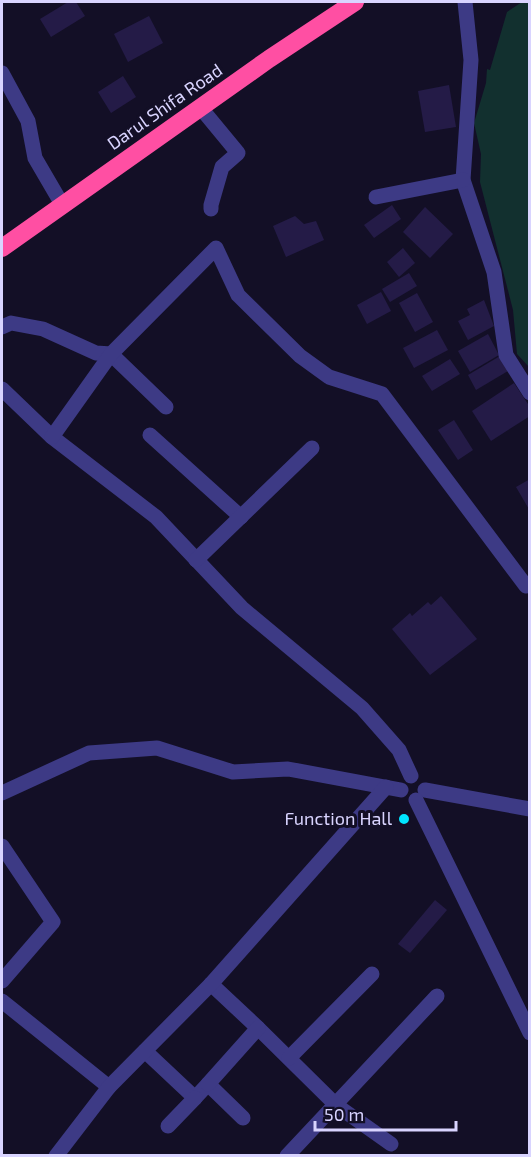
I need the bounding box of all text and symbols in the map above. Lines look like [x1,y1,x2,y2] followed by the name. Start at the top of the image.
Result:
[103,58,226,154] street label: Darul Shifa Road
[284,807,393,829] place label: Function Hall
[397,812,411,826] marker: Function Hall
[315,1094,456,1132] scale bar
[324,1103,364,1125] text: 50 m

